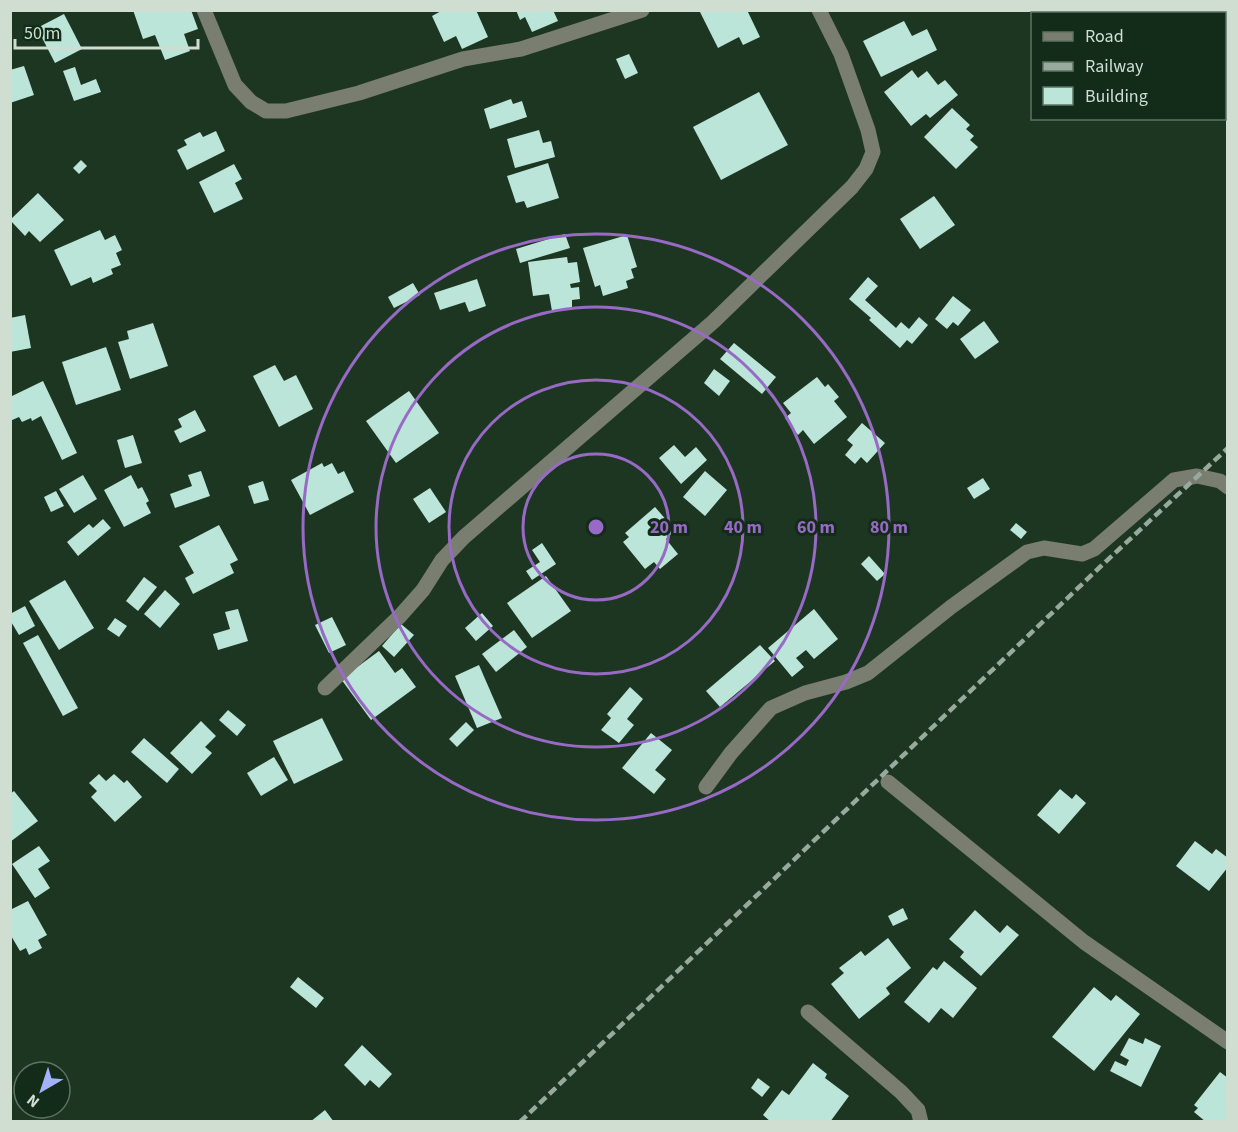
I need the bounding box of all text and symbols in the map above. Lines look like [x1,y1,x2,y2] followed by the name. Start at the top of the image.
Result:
[15,12,198,50] scale bar
[1031,12,1226,120] legend
[24,21,60,46] text: 50 m
[1085,24,1124,49] text: Road
[1085,54,1144,79] text: Railway
[1085,84,1148,109] text: Building
[650,515,688,540] text: 20 m
[724,515,762,540] text: 40 m
[797,515,835,540] text: 60 m
[870,515,908,540] text: 80 m
[586,517,606,537] centre of rings
[12,1060,72,1120] north arrow
[22,1089,44,1113] text: N

